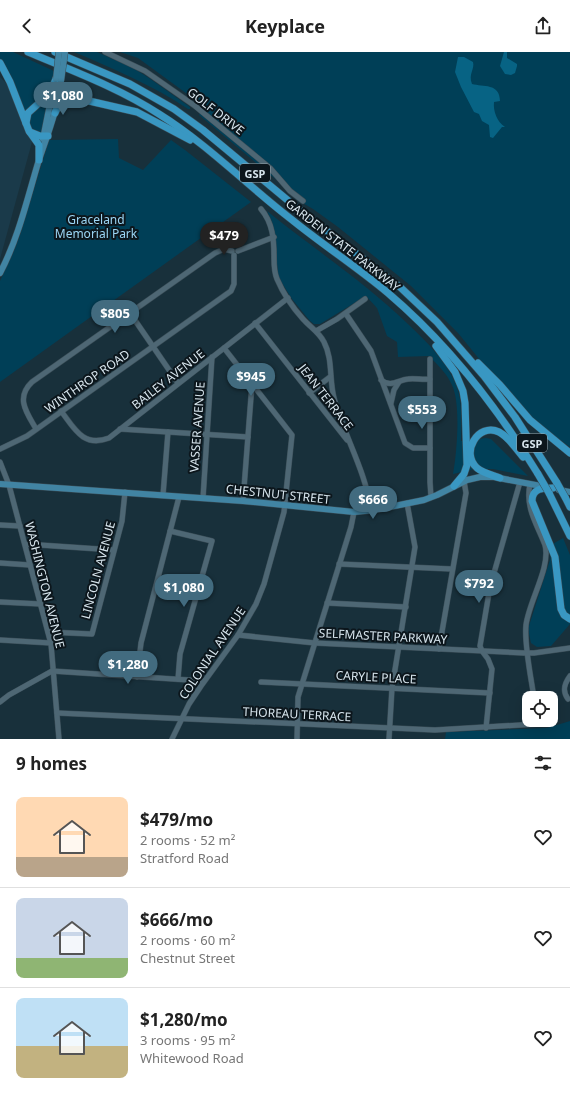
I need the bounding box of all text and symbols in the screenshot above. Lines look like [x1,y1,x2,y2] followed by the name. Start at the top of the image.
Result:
[245,14,325,38] text: Keyplace
[16,15,38,37] icon: back
[532,15,554,37] icon: share
[30,82,96,116] pin: $1,080
[184,83,248,139] street label: GOLF DRIVE
[43,86,83,104] text: $1,080
[240,164,270,182] road number: GSP
[282,195,404,295] street label: GARDEN STATE PARKWAY
[55,211,138,242] park label: Graceland Memorial Park
[200,222,248,256] pin: $479
[209,226,239,244] text: $479
[91,300,139,334] pin: $805
[100,304,130,322] text: $805
[41,345,133,417] street label: WINTHROP ROAD
[128,345,208,413] street label: BAILEY AVENUE
[294,360,357,434] street label: JEAN TERRACE
[227,363,275,397] pin: $945
[236,367,266,385] text: $945
[185,381,209,473] street label: VASSER AVENUE
[398,396,446,430] pin: $553
[407,400,437,418] text: $553
[517,434,547,452] road number: GSP
[225,480,331,508] street label: CHESTNUT STREET
[349,486,397,520] pin: $666
[358,490,388,508] text: $666
[77,519,119,621] street label: LINCOLN AVENUE
[21,520,69,650] street label: WASHINGTON AVENUE
[455,570,503,604] pin: $792
[151,574,217,608] pin: $1,080
[464,574,494,592] text: $792
[164,578,204,596] text: $1,080
[175,603,249,703] street label: COLONIAL AVENUE
[318,624,448,648] street label: SELFMASTER PARKWAY
[95,651,161,685] pin: $1,280
[108,655,148,673] text: $1,280
[335,666,417,688] street label: CARYLE PLACE
[522,691,558,727] map controls
[522,691,558,727] button: locate
[242,703,352,725] street label: THOREAU TERRACE
[16,752,87,775] text: 9 homes
[532,752,554,774] icon: filters
[140,808,213,831] text: $479/mo
[48,813,96,861] icon: home
[532,826,554,848] icon: heart
[140,831,235,849] text: 2 rooms · 52 m²
[140,849,229,867] text: Stratford Road
[140,908,213,931] text: $666/mo
[48,914,96,962] icon: home
[532,927,554,949] icon: heart
[140,931,235,949] text: 2 rooms · 60 m²
[140,949,235,967] text: Chestnut Street
[140,1008,228,1031] text: $1,280/mo
[48,1014,96,1062] icon: home
[532,1027,554,1049] icon: heart
[140,1031,235,1049] text: 3 rooms · 95 m²
[140,1049,244,1067] text: Whitewood Road

